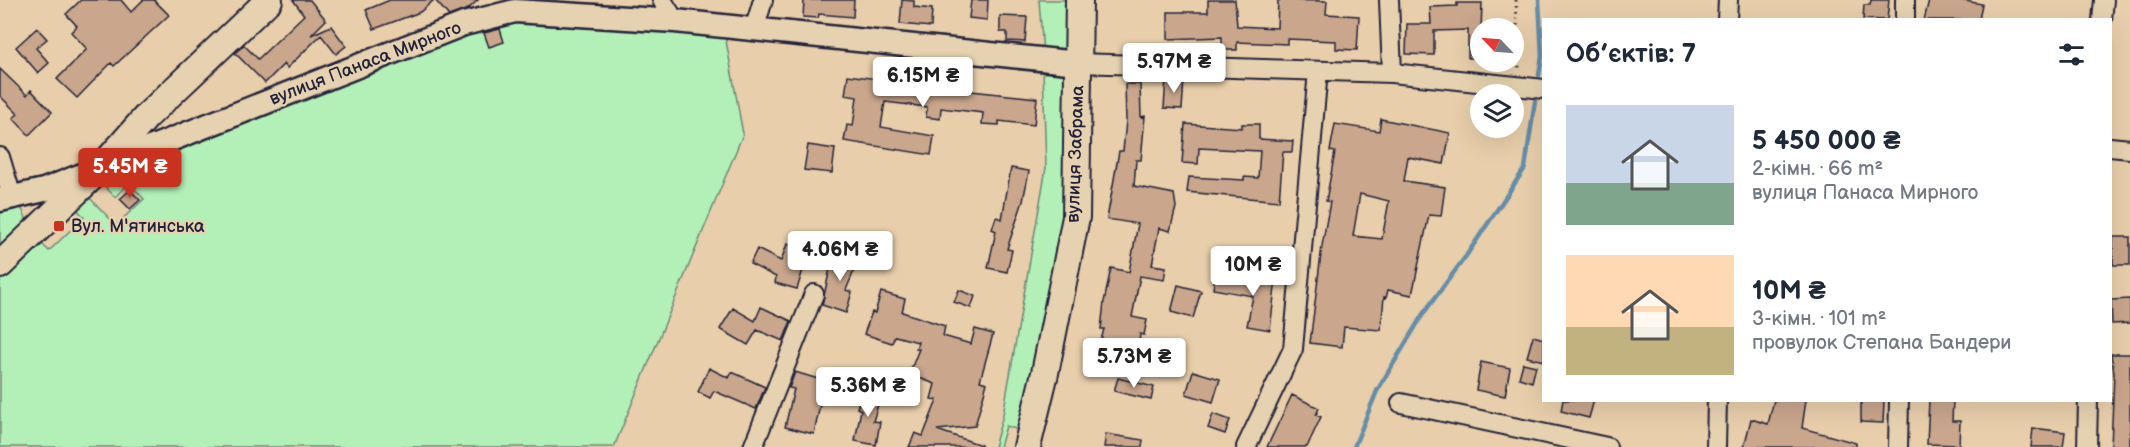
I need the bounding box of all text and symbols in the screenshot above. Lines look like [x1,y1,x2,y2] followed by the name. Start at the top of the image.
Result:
[266,17,464,110] street label: вулиця Панаса Мирного
[1470,18,1524,72] north arrow
[1470,18,1524,138] map controls
[2055,38,2088,71] icon: filters
[1566,39,1696,70] text: Об’єктів: 7
[1119,43,1229,94] pin: 5.97M ₴
[1137,50,1211,74] text: 5.97M ₴
[868,57,978,108] pin: 6.15M ₴
[887,64,959,88] text: 6.15M ₴
[1063,84,1088,223] street label: вулиця Забрама
[1470,84,1524,138] button: layers
[1752,126,1901,157] text: 5 450 000 ₴
[1614,129,1686,201] icon: home
[75,148,185,199] pin: 5.45M ₴
[92,155,168,179] text: 5.45M ₴
[1752,157,1883,181] text: 2-кімн. · 66 m²
[1752,181,1978,205] text: вулиця Панаса Мирного
[71,216,205,237] place label: Вул. М'ятинська
[52,219,66,233] marker: Вул. М'ятинська
[785,231,895,282] pin: 4.06M ₴
[802,238,878,262] text: 4.06M ₴
[1211,246,1295,297] pin: 10M ₴
[1225,253,1281,277] text: 10M ₴
[1752,276,1826,307] text: 10M ₴
[1614,279,1686,351] icon: home
[1752,307,1886,331] text: 3-кімн. · 101 m²
[1752,331,2011,355] text: провулок Степана Бандери
[1079,338,1189,389] pin: 5.73M ₴
[1097,345,1171,369] text: 5.73M ₴
[813,367,923,418] pin: 5.36M ₴
[830,374,906,398] text: 5.36M ₴

